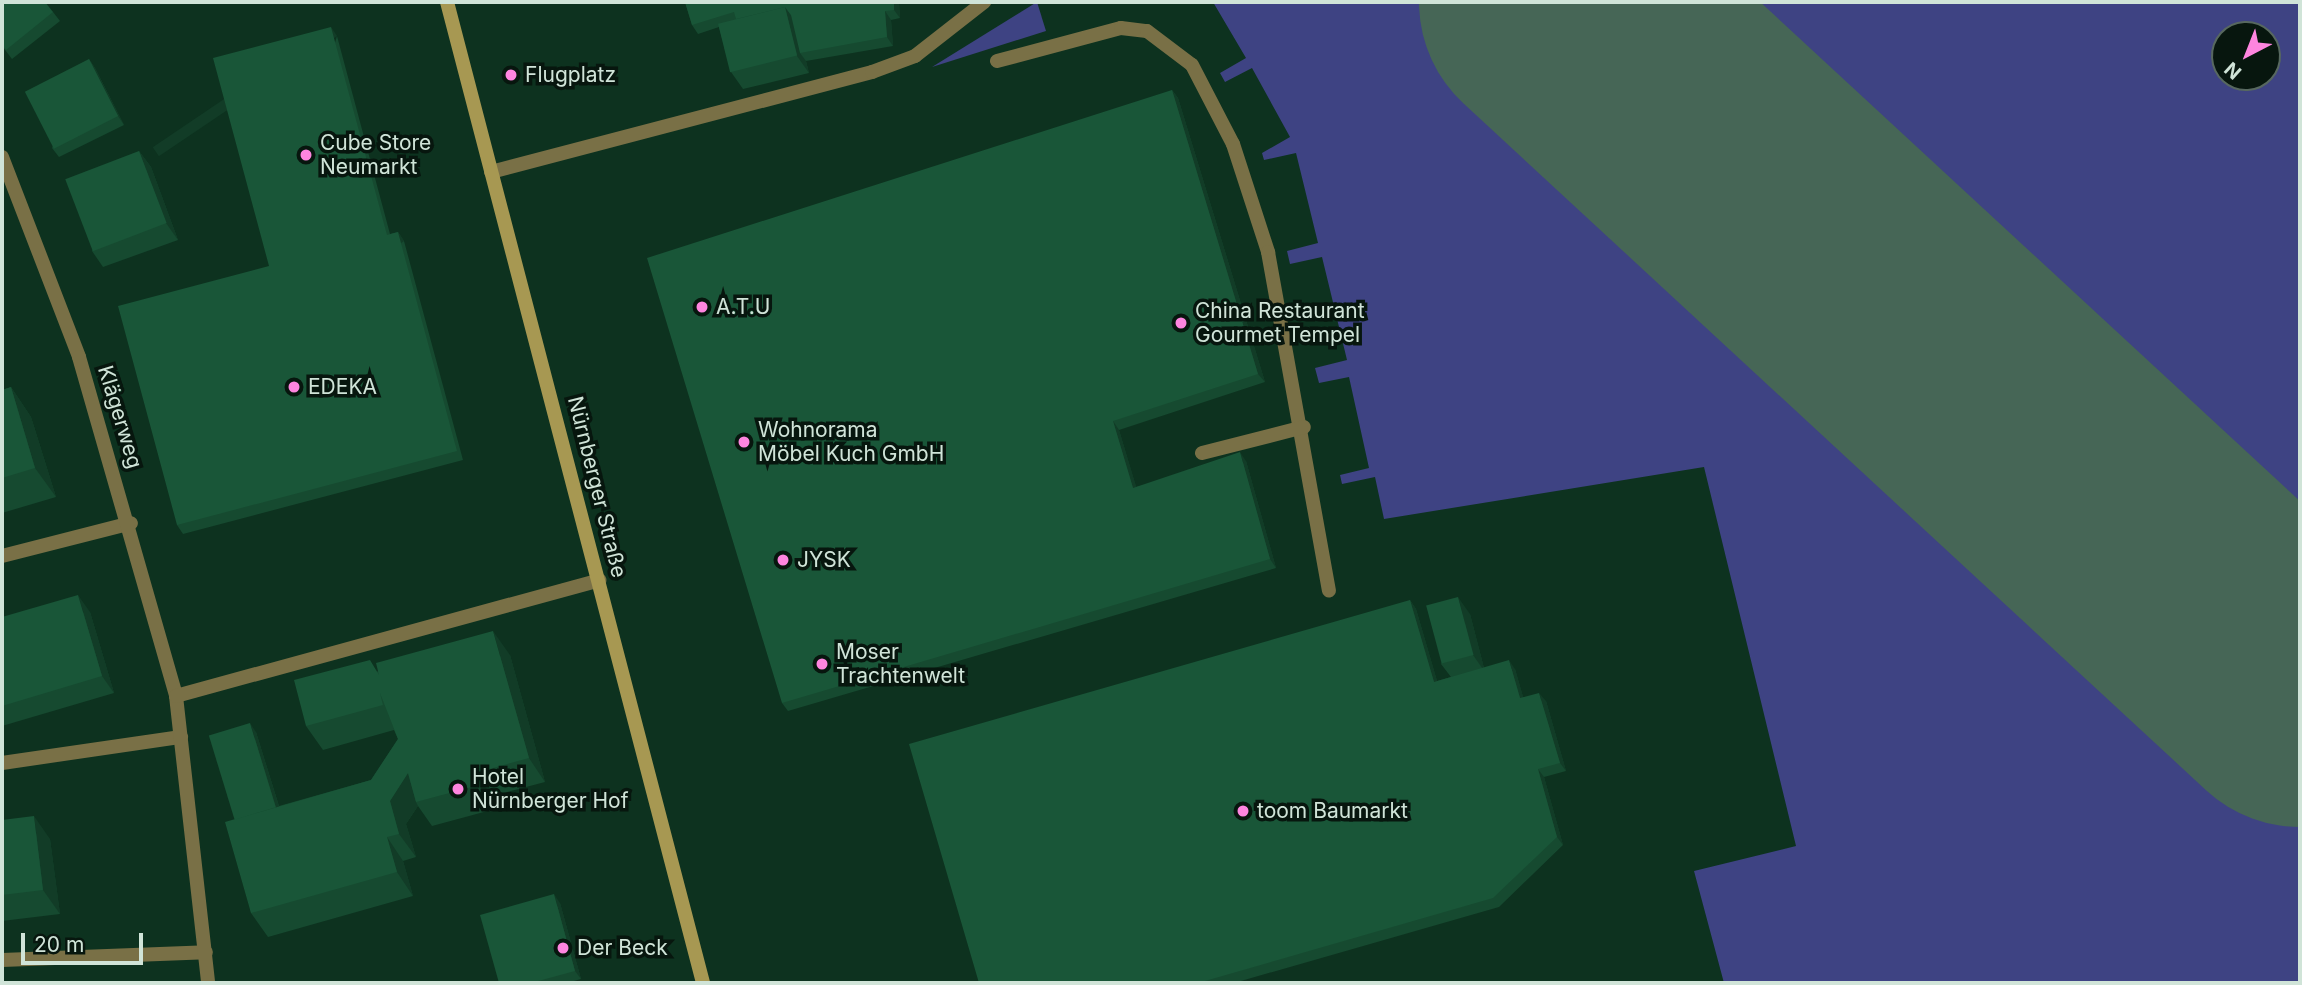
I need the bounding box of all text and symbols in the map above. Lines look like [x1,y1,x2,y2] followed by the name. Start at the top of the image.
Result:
[2211,21,2281,91] north arrow
[2220,57,2246,84] text: N
[525,62,616,88] place label: Flugplatz
[503,67,519,83] marker: Flugplatz
[320,130,431,180] place label: Cube Store Neumarkt
[298,147,314,163] marker: Cube Store Neumarkt
[716,294,770,320] place label: A.T.U
[1195,298,1365,348] place label: China Restaurant Gourmet Tempel
[694,299,710,315] marker: A.T.U
[1173,315,1189,331] marker: China Restaurant Gourmet Tempel
[92,363,148,471] street label: Klägerweg
[308,374,377,400] place label: EDEKA
[286,379,302,395] marker: EDEKA
[562,394,632,580] street label: Nürnberger Straße
[758,417,944,467] place label: Wohnorama Möbel Kuch GmbH
[736,434,752,450] marker: Wohnorama Möbel Kuch GmbH
[797,547,851,573] place label: JYSK
[775,552,791,568] marker: JYSK
[836,639,965,689] place label: Moser Trachtenwelt
[814,656,830,672] marker: Moser Trachtenwelt
[472,764,628,814] place label: Hotel Nürnberger Hof
[450,781,466,797] marker: Hotel Nürnberger Hof
[1257,798,1408,824] place label: toom Baumarkt
[1235,803,1251,819] marker: toom Baumarkt
[24,918,147,962] scale bar
[34,932,84,957] text: 20 m
[577,935,668,961] place label: Der Beck
[555,940,571,956] marker: Der Beck

